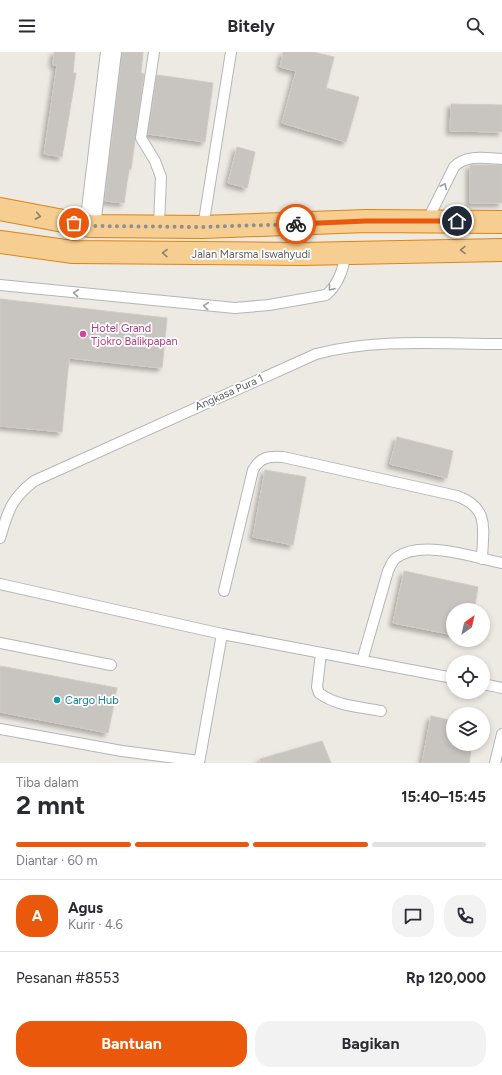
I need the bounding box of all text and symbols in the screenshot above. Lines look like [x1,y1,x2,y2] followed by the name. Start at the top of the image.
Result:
[16,15,38,37] icon: menu
[227,15,275,37] text: Bitely
[464,15,486,37] icon: search
[439,182,447,190] one-way arrow
[276,204,316,244] courier
[440,204,474,238] pin
[57,206,91,240] pin
[446,210,468,232] icon: home
[35,211,41,220] one-way arrow
[63,212,85,234] icon: bag
[285,213,307,235] icon: bike
[460,246,466,254] one-way arrow
[192,248,310,261] street label: Jalan Marsma Iswahyudi
[162,249,168,257] one-way arrow
[329,284,336,291] one-way arrow
[73,288,79,297] one-way arrow
[203,301,209,310] one-way arrow
[91,322,178,348] place label: Hotel Grand Tjokro Balikpapan
[78,329,88,339] marker: Hotel Grand Tjokro Balikpapan
[193,372,265,413] street label: Angkasa Pura 1
[446,603,490,647] north arrow
[446,603,490,751] map controls
[446,655,490,699] button: locate
[65,694,119,707] place label: Cargo Hub
[52,695,62,705] marker: Cargo Hub
[446,707,490,751] button: layers
[16,775,78,790] text: Tiba dalam
[401,788,486,806] text: 15:40–15:45
[16,789,85,821] text: 2 mnt
[16,853,97,868] text: Diantar · 60 m
[392,895,434,937] button: chat
[444,895,486,937] button: phone
[68,899,103,917] text: Agus
[32,907,42,925] text: A
[68,917,123,932] text: Kurir · 4.6
[16,969,120,987] text: Pesanan #8553
[406,969,486,987] text: Rp 120,000
[16,1021,247,1067] button: Bantuan
[255,1021,486,1067] button: Bagikan

